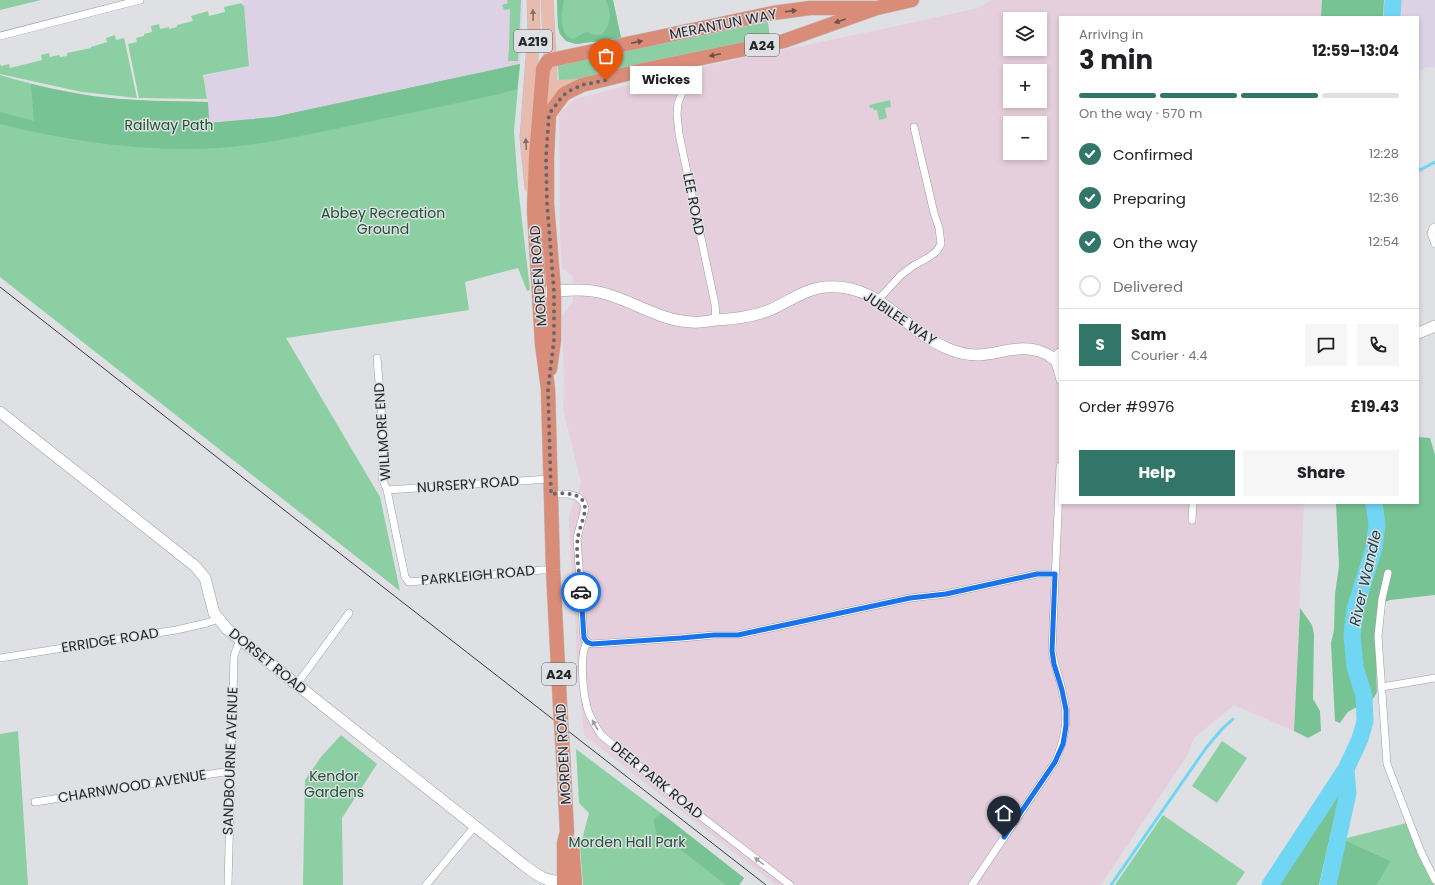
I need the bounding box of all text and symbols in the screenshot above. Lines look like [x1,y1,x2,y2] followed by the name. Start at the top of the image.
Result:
[668,4,778,44] street label: MERANTUN WAY
[785,8,797,14] one-way arrow
[530,9,537,21] one-way arrow
[1003,12,1047,160] map controls
[1003,12,1047,56] button: layers
[834,18,846,24] one-way arrow
[1079,25,1143,44] text: Arriving in
[514,30,552,52] road number: A219
[745,34,779,56] road number: A24
[631,38,644,44] one-way arrow
[589,39,623,80] pin
[1312,40,1399,61] text: 12:59–13:04
[1079,42,1153,78] text: 3 min
[595,45,617,67] icon: bag
[709,52,721,58] one-way arrow
[1003,64,1047,108] button: +
[630,66,702,94] callout: Wickes
[642,70,690,89] text: Wickes
[1079,104,1202,123] text: On the way · 570 m
[124,115,214,135] park label: Railway Path
[1003,116,1047,160] button: −
[523,138,530,150] one-way arrow
[1079,143,1101,165] icon: check
[1113,144,1193,165] text: Confirmed
[1369,144,1399,163] text: 12:28
[678,171,710,237] street label: LEE ROAD
[1079,187,1101,209] icon: check
[1113,188,1186,209] text: Preparing
[1369,188,1399,207] text: 12:36
[321,203,445,239] park label: Abbey Recreation Ground
[524,225,552,327] street label: MORDEN ROAD
[1079,231,1101,253] icon: check
[1113,232,1198,253] text: On the way
[1368,232,1399,251] text: 12:54
[1113,276,1183,297] text: Delivered
[859,286,941,350] street label: JUBILEE WAY
[1131,324,1166,345] text: Sam
[1305,324,1347,366] button: chat
[1357,324,1399,366] button: phone
[1095,334,1105,355] text: S
[1131,346,1207,365] text: Courier · 4.4
[369,382,395,482] street label: WILLMORE END
[1079,396,1175,417] text: Order #9976
[1351,396,1399,417] text: £19.43
[1079,450,1235,496] button: Help
[1243,450,1399,496] button: Share
[416,470,520,498] street label: NURSERY ROAD
[1344,528,1386,628] water label: River Wandle
[420,560,536,590] street label: PARKLEIGH ROAD
[561,572,601,612] courier
[570,581,592,603] icon: car
[60,622,160,658] street label: ERRIDGE ROAD
[225,623,311,699] street label: DORSET ROAD
[542,663,576,685] road number: A24
[217,687,243,835] street label: SANDBOURNE AVENUE
[550,703,576,805] street label: MORDEN ROAD
[592,719,598,731] one-way arrow
[607,736,707,824] street label: DEER PARK ROAD
[56,764,208,808] street label: CHARNWOOD AVENUE
[304,766,364,802] park label: Kendor Gardens
[987,796,1021,837] pin
[993,802,1015,824] icon: home
[569,832,686,852] park label: Morden Hall Park
[754,857,764,865] one-way arrow

